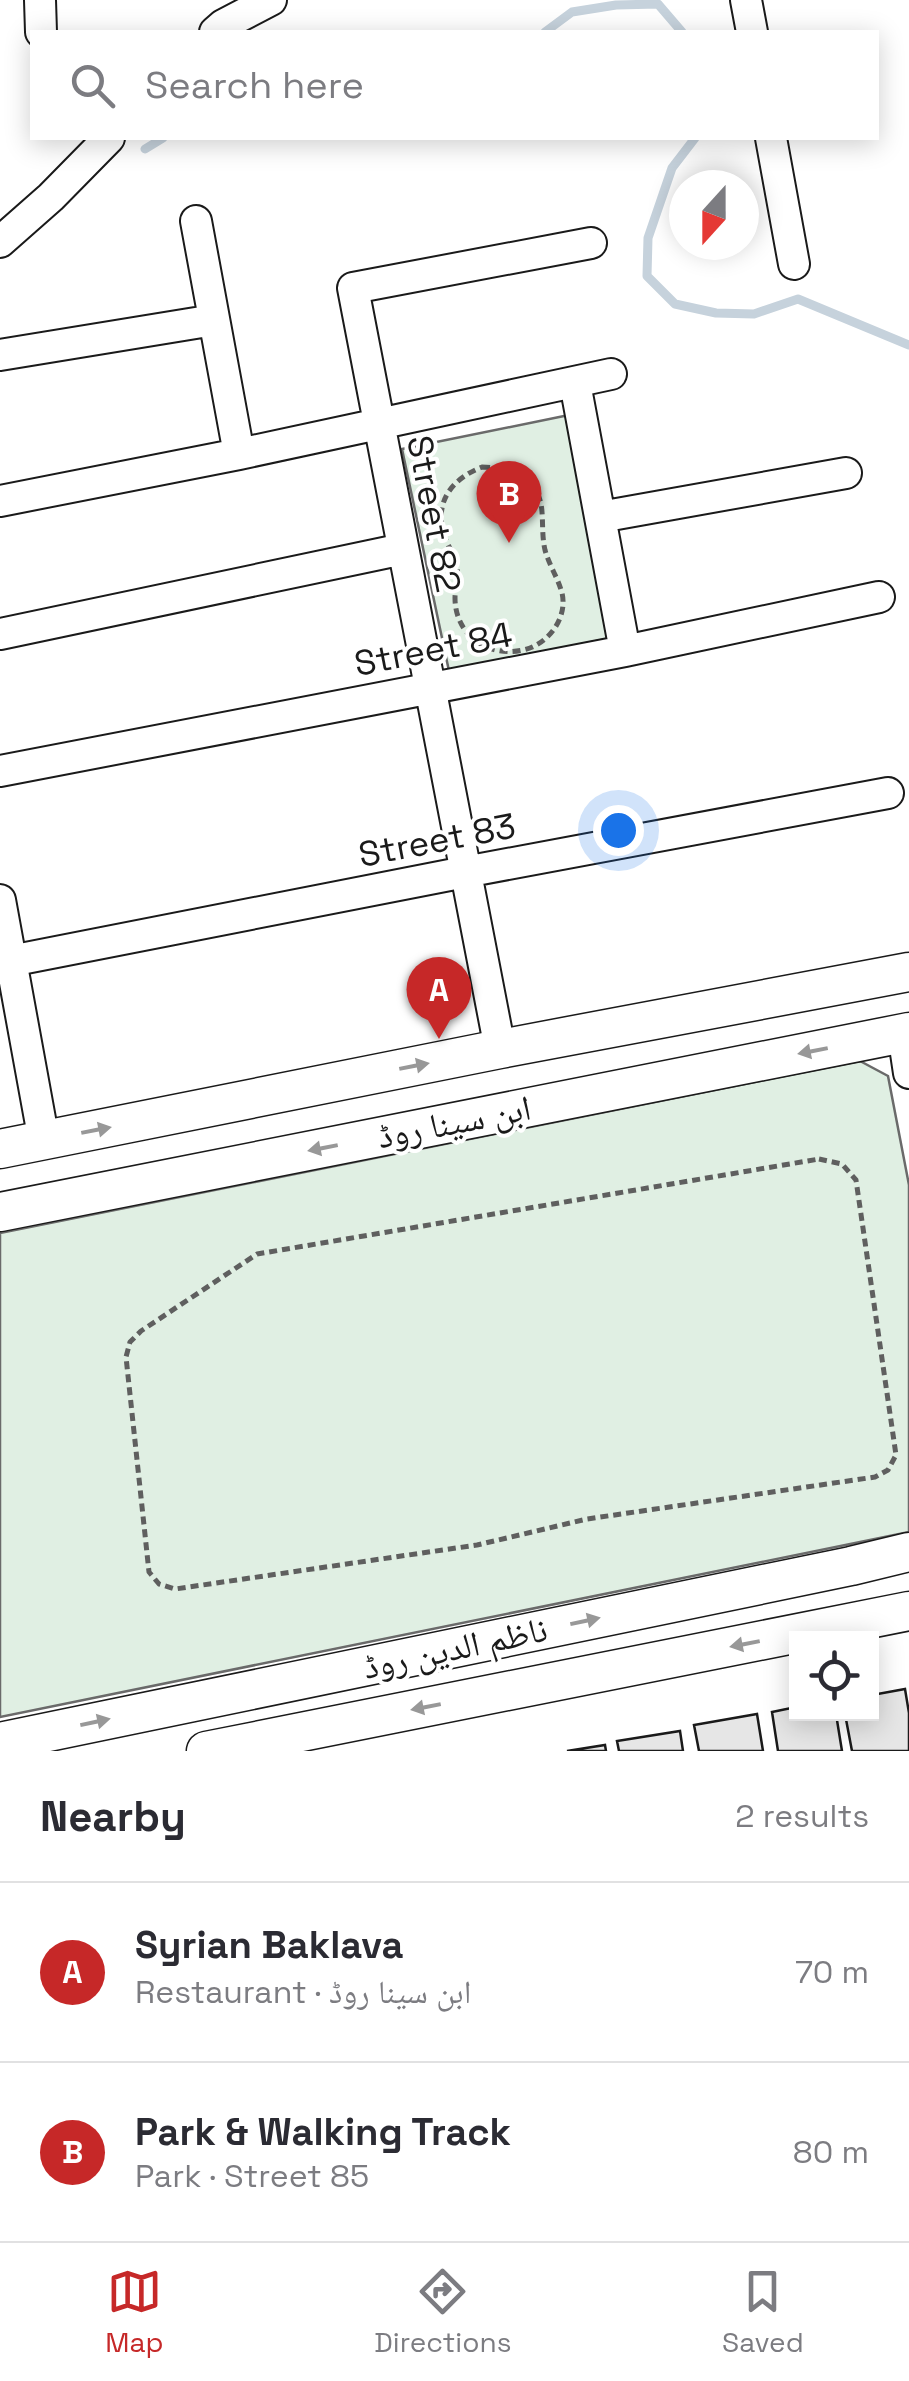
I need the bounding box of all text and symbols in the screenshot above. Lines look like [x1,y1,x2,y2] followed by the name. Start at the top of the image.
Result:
[30,30,879,140] search box
[65,58,120,113] icon: search
[145,61,364,109] text: Search here
[669,170,759,260] north arrow
[397,432,471,596] street label: Street 82
[476,460,542,543] pin: B
[350,612,516,686] street label: Street 84
[355,803,519,877] street label: Street 83
[593,805,644,856] your location
[406,956,472,1039] pin: A
[797,1044,829,1059] one-way arrow
[399,1057,430,1073] one-way arrow
[373,1086,535,1158] street label: ابن سینا روڈ
[80,1122,111,1138] one-way arrow
[307,1141,338,1157] one-way arrow
[359,1607,551,1690] street label: ناظم الدین روڈ
[570,1612,601,1628] one-way arrow
[789,1631,879,1721] map controls
[789,1631,879,1721] button: locate
[729,1637,760,1653] one-way arrow
[410,1700,441,1716] one-way arrow
[80,1714,111,1730] one-way arrow
[40,1790,186,1843] text: Nearby
[735,1796,869,1836] text: 2 results
[135,1921,404,1969] text: Syrian Baklava
[62,1952,83,1992] text: A
[795,1952,869,1992] text: 70 m
[135,1972,471,2012] text: Restaurant · ابن سینا روڈ
[135,2108,511,2156] text: Park & Walking Track
[62,2132,83,2172] text: B
[793,2132,869,2172] text: 80 m
[135,2156,369,2196] text: Park · Street 85
[105,2264,164,2360] tab: Map
[374,2264,511,2360] tab: Directions
[722,2264,804,2360] tab: Saved

